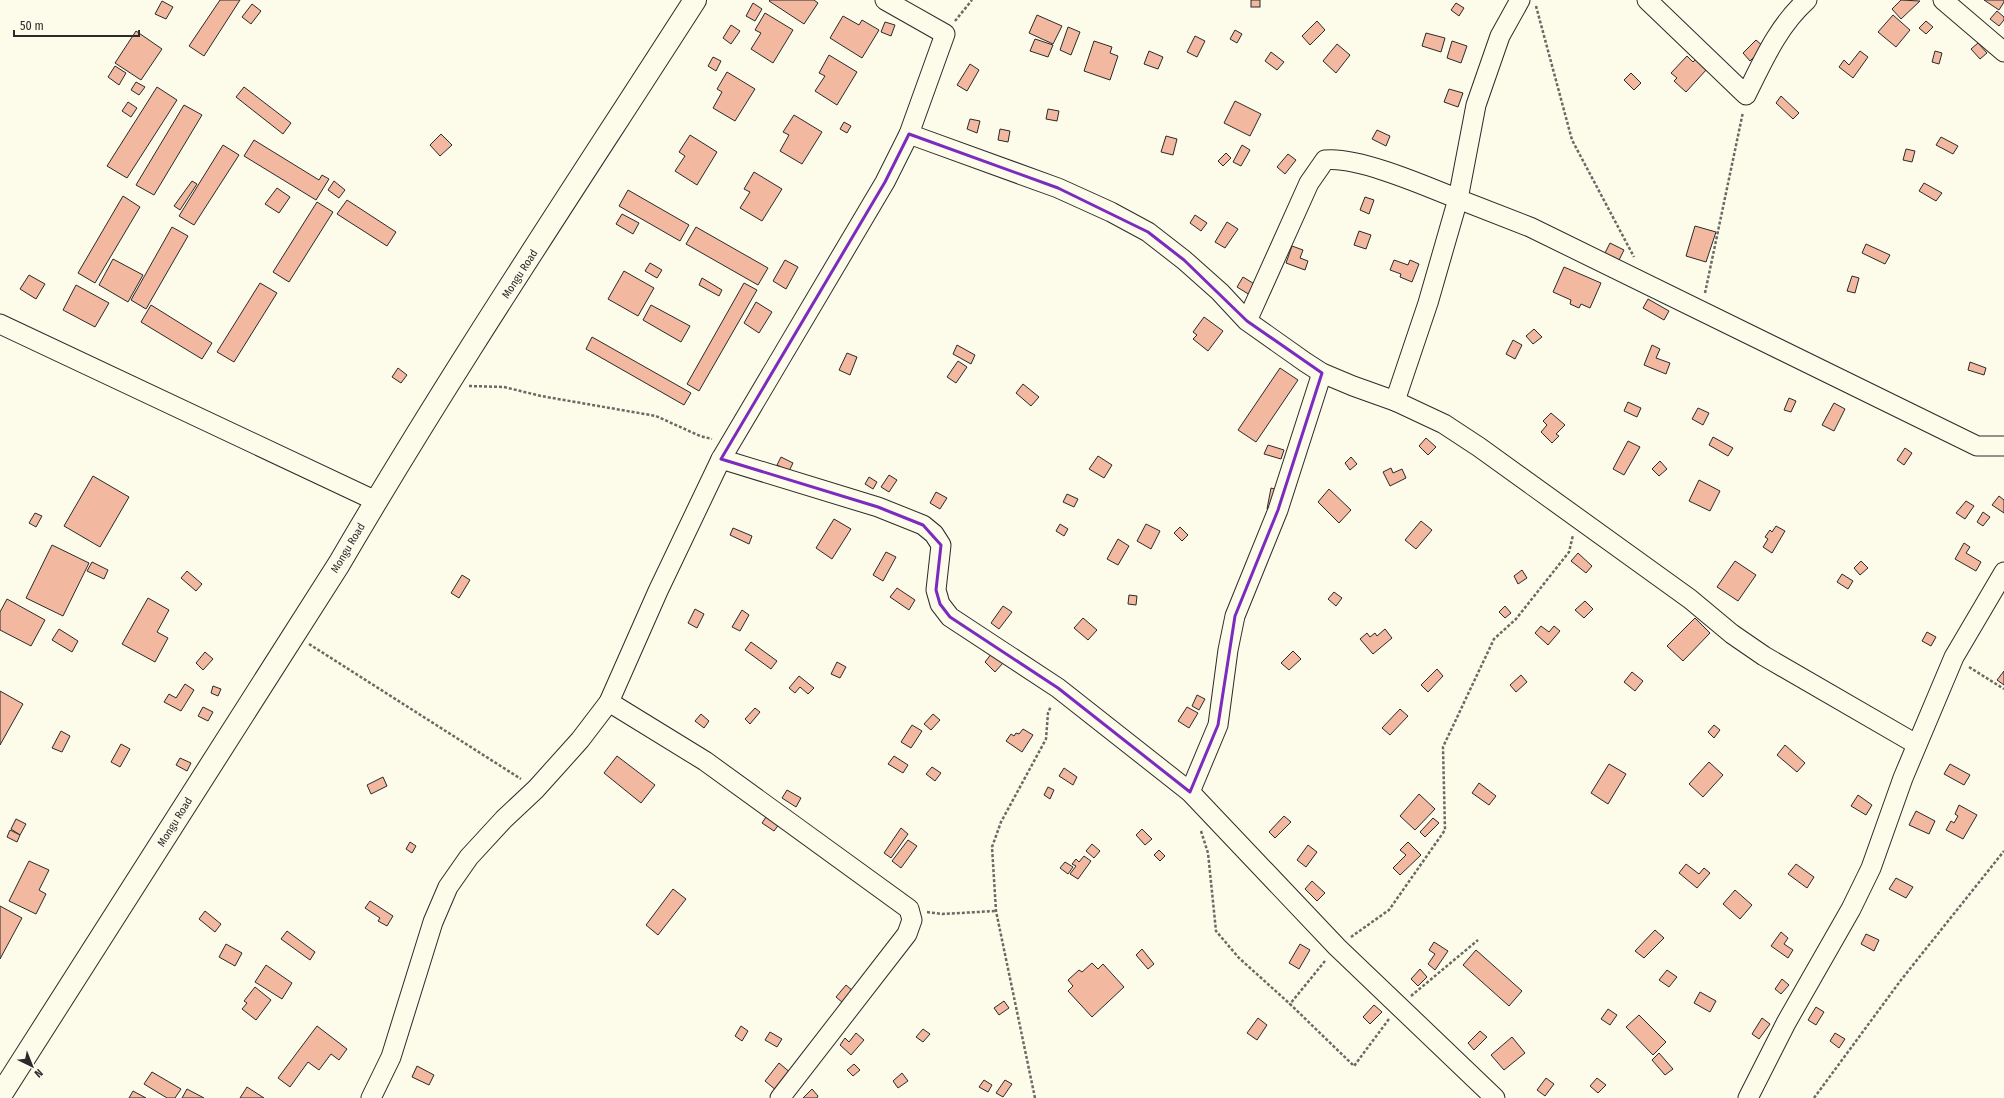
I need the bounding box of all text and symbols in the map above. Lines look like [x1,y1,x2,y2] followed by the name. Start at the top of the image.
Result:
[14,12,139,38] scale bar
[20,19,44,33] text: 50 m
[499,247,541,301] street label: Mongu Road
[328,521,368,575] street label: Mongu Road
[155,795,195,849] street label: Mongu Road
[12,1046,52,1086] north arrow
[32,1066,45,1080] text: N

